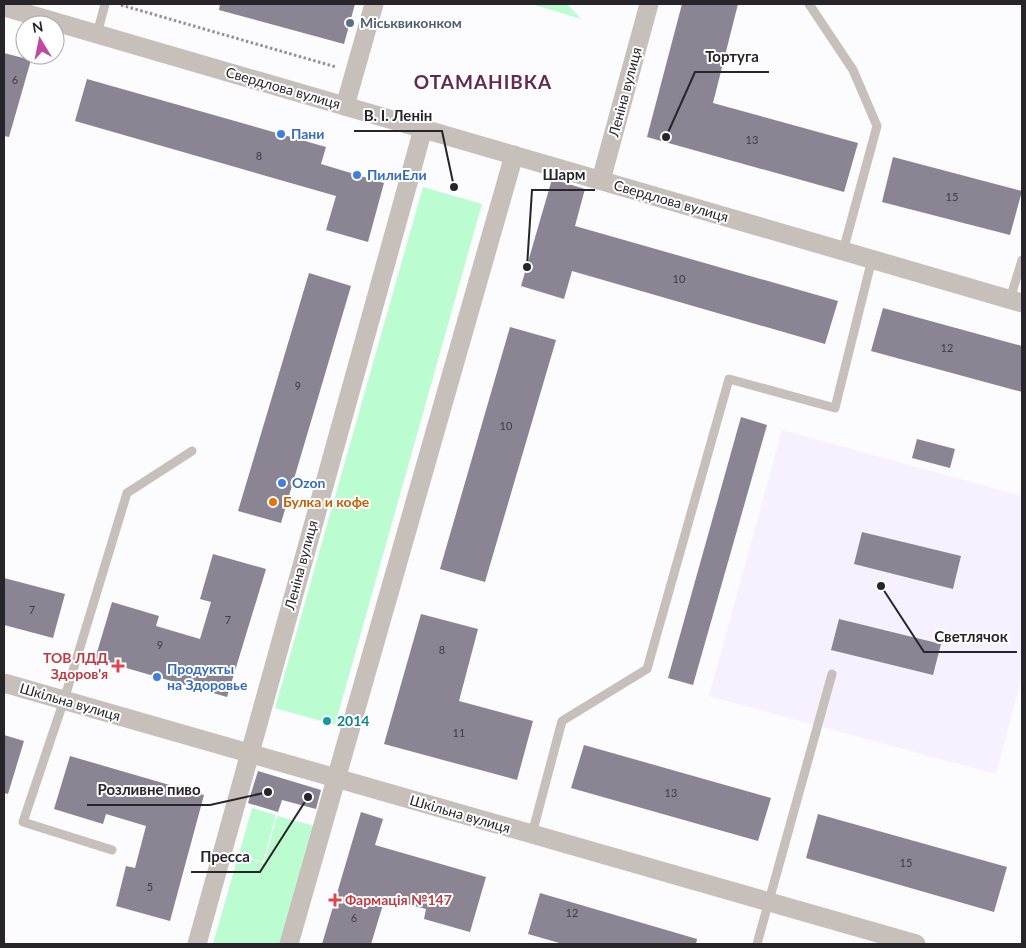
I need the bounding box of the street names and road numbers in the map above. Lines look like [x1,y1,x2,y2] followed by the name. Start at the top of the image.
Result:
[604,45,645,139] street label: Леніна вулиця
[224,63,342,112] street label: Свердлова вулиця
[612,176,730,225] street label: Свердлова вулиця
[280,518,321,612] street label: Леніна вулиця
[18,679,122,724] street label: Шкільна вулиця
[408,791,512,836] street label: Шкільна вулиця

